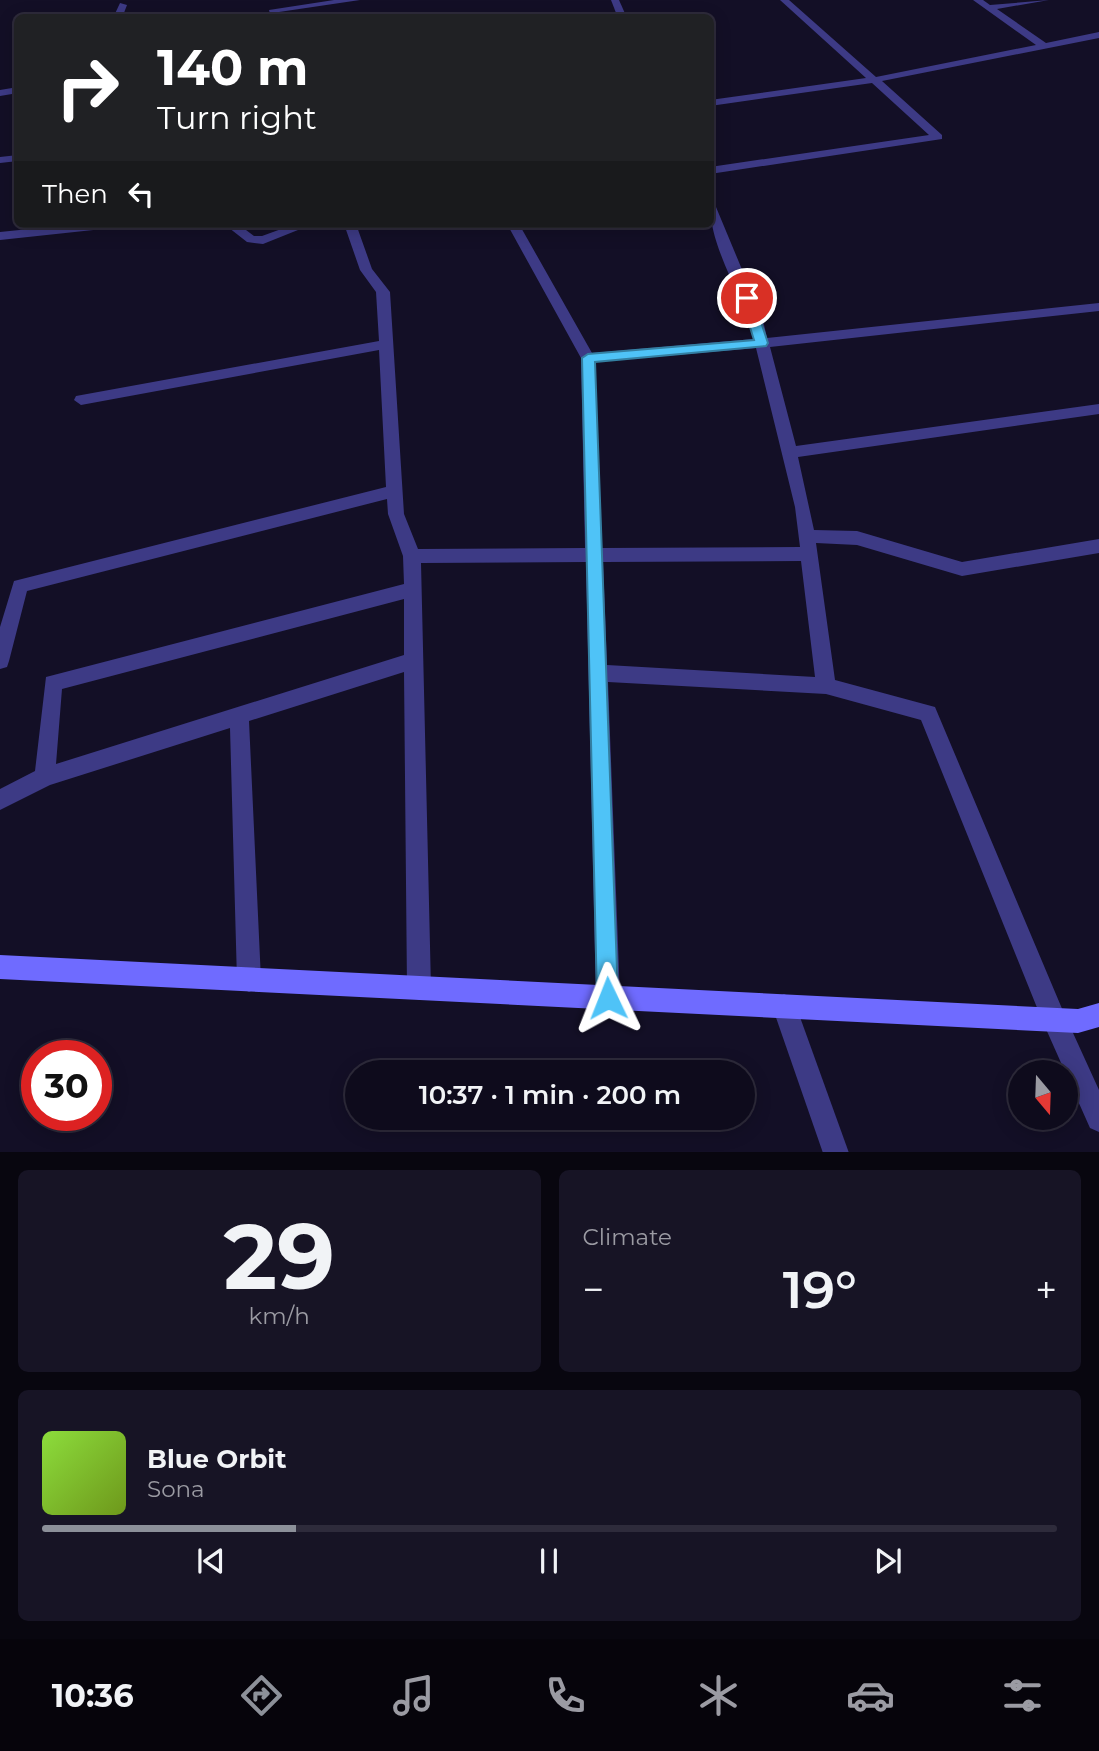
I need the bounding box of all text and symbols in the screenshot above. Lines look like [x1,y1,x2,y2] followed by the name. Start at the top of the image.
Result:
[157,38,309,97] text: 140 m
[42,42,133,133] icon: right
[157,98,317,137] text: Turn right
[122,175,160,213] icon: left
[42,178,108,210] text: Then
[717,268,777,328] pin
[728,279,766,317] icon: arrive
[571,961,645,1035] position arrow
[21,1040,112,1131] speed limit sign: 30
[1008,1060,1078,1130] north arrow
[1008,1060,1078,1130] map controls
[419,1079,681,1111] text: 10:37 · 1 min · 200 m
[223,1201,335,1312] text: 29
[583,1223,672,1251] text: Climate
[783,1258,857,1321] text: 19°
[583,1266,604,1313] text: −
[1035,1266,1057,1313] text: +
[249,1302,310,1330] text: km/h
[147,1443,286,1475] text: Blue Orbit
[147,1475,205,1503] text: Sona
[192,1542,230,1580] icon: previous
[530,1542,568,1580] icon: pause
[869,1542,907,1580] icon: next
[237,1671,286,1720] icon: directions
[389,1671,438,1720] icon: music
[541,1671,590,1720] icon: phone
[694,1671,743,1720] icon: climate
[846,1671,895,1720] icon: car
[998,1671,1047,1720] icon: filters
[52,1676,134,1715] text: 10:36

